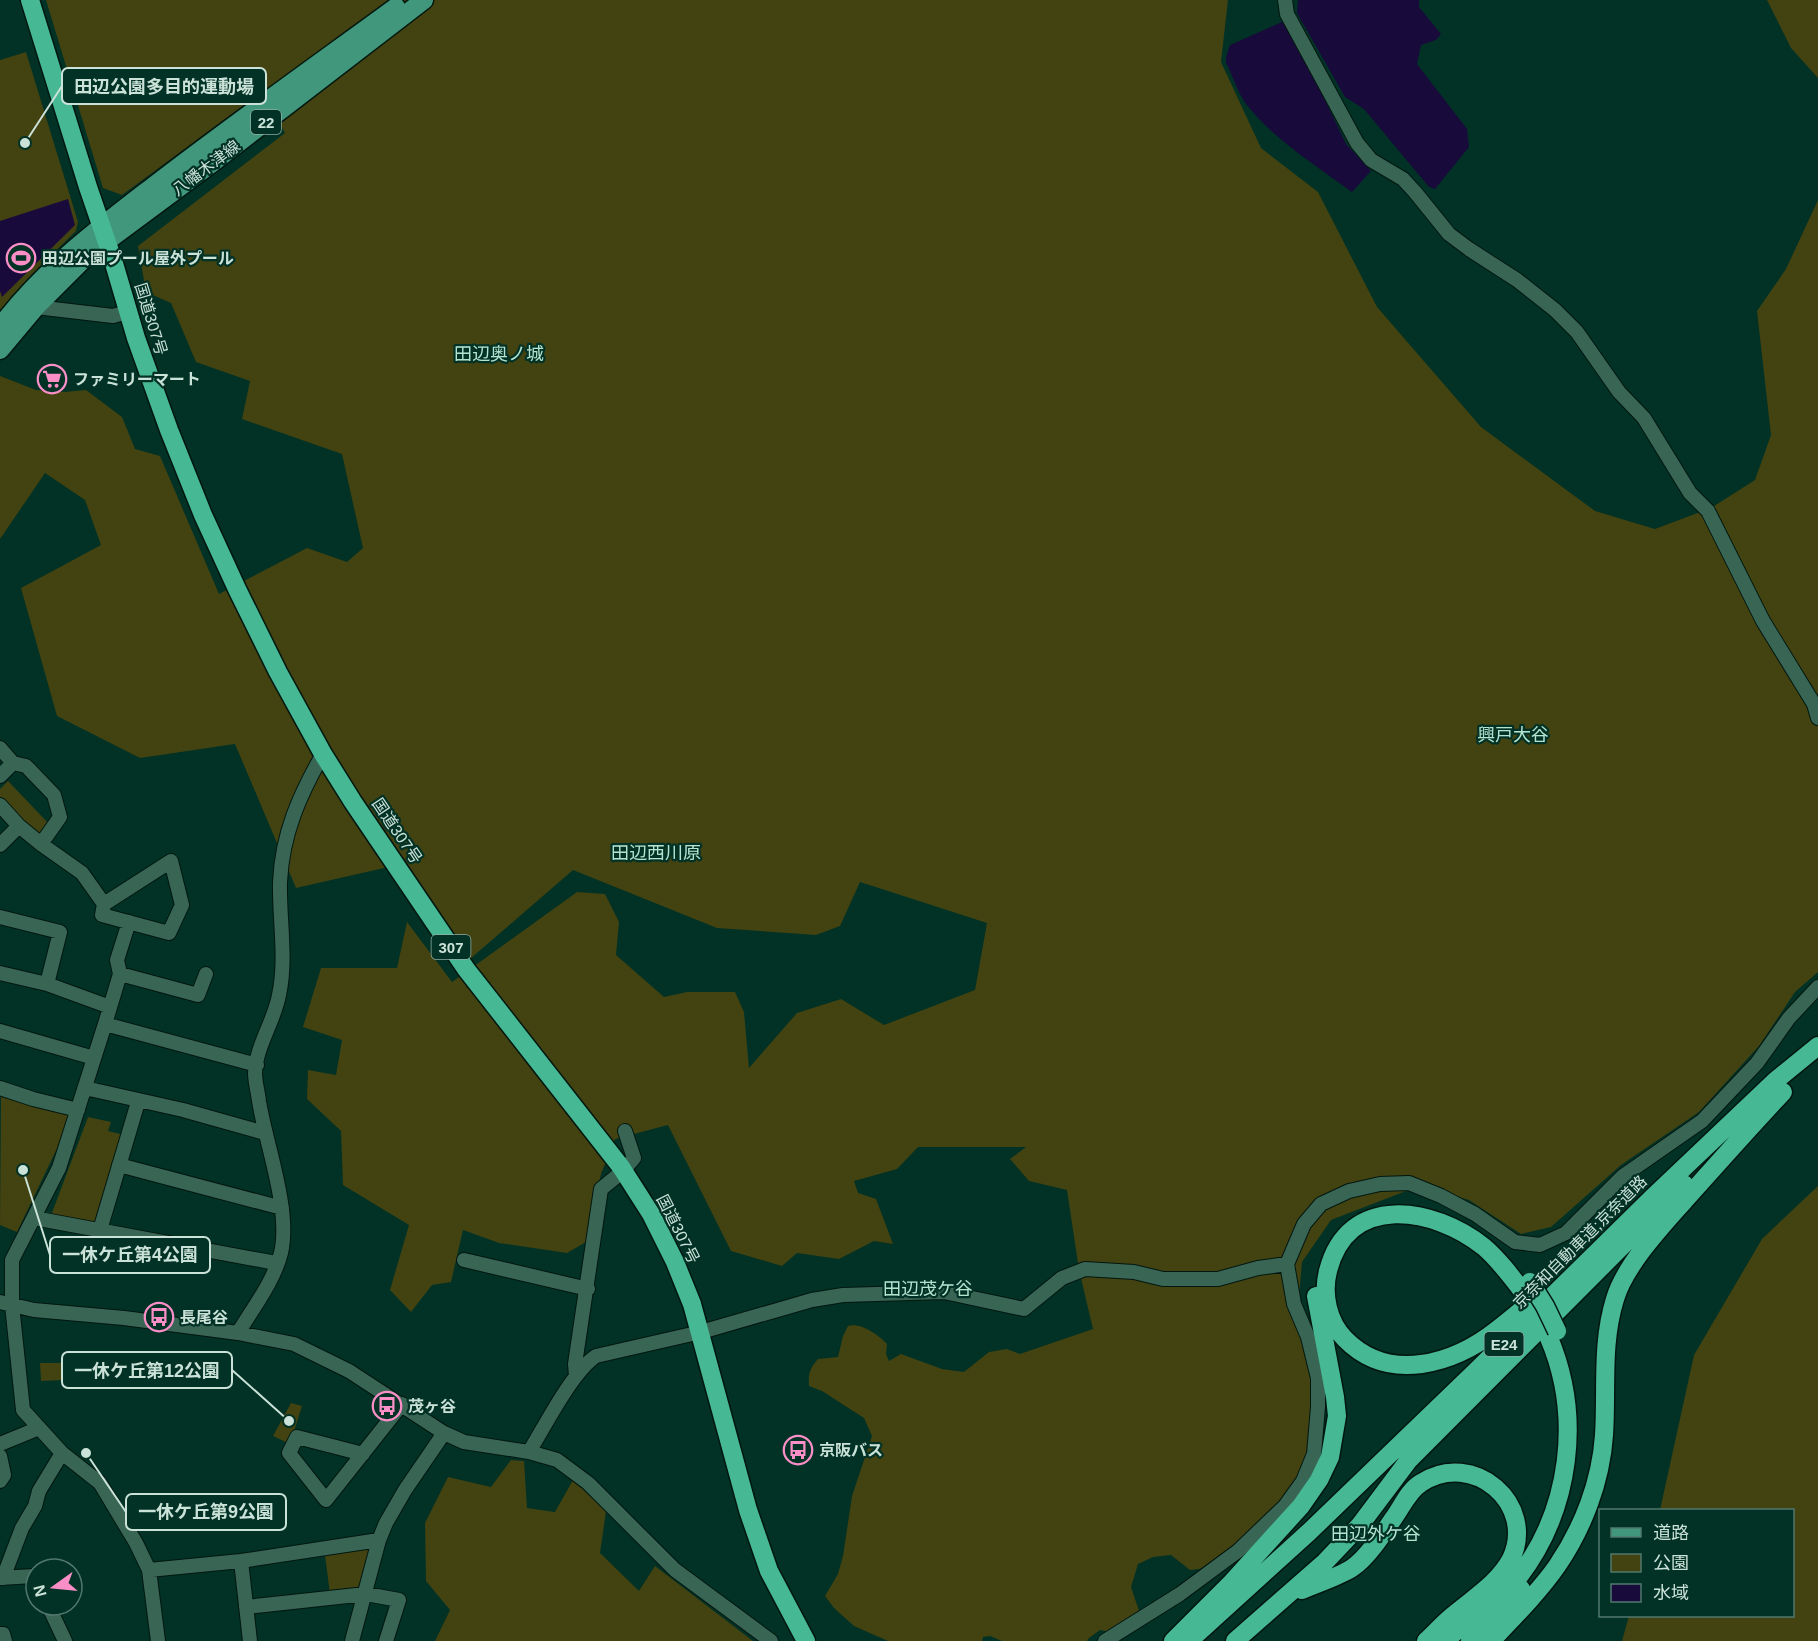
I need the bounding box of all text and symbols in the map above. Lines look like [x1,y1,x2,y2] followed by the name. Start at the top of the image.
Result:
[62,68,266,104] callout: 田辺公園多目的運動場
[74,77,254,97] text: 田辺公園多目的運動場
[251,110,281,134] road number: 22
[169,137,243,199] street label: 八幡木津線
[5,242,37,274] sports icon: 田辺公園プール屋外プール
[42,250,234,267] place label: 田辺公園プール屋外プール
[132,281,170,357] street label: 国道307号
[454,344,544,364] district label: 田辺奥ノ城
[36,363,68,395] supermarket icon: ファミリーマート
[73,371,201,388] place label: ファミリーマート
[1477,725,1549,745] district label: 興戸大谷
[369,795,425,867] street label: 国道307号
[611,843,701,863] district label: 田辺西川原
[432,935,470,959] road number: 307
[1510,1172,1650,1312] street label: 京奈和自動車道;京奈道路
[653,1192,703,1266] street label: 国道307号
[50,1237,210,1273] callout: 一休ケ丘第4公園
[62,1245,198,1265] text: 一休ケ丘第4公園
[883,1279,973,1299] district label: 田辺茂ケ谷
[143,1301,175,1333] bus stop icon: 長尾谷
[180,1309,228,1326] place label: 長尾谷
[1484,1332,1524,1356] road number: E24
[62,1352,232,1388] callout: 一休ケ丘第12公園
[74,1361,220,1381] text: 一休ケ丘第12公園
[371,1390,403,1422] bus stop icon: 茂ヶ谷
[408,1398,456,1415] place label: 茂ヶ谷
[782,1434,814,1466] bus stop icon: 京阪バス
[819,1442,883,1459] place label: 京阪バス
[126,1494,286,1530] callout: 一休ケ丘第9公園
[138,1502,274,1522] text: 一休ケ丘第9公園
[1599,1509,1794,1617] legend
[1653,1523,1689,1543] text: 道路
[1331,1524,1421,1544] district label: 田辺外ケ谷
[1653,1553,1689,1573] text: 公園
[24,1557,84,1617] north arrow
[30,1583,50,1599] text: N
[1653,1583,1689,1603] text: 水域

